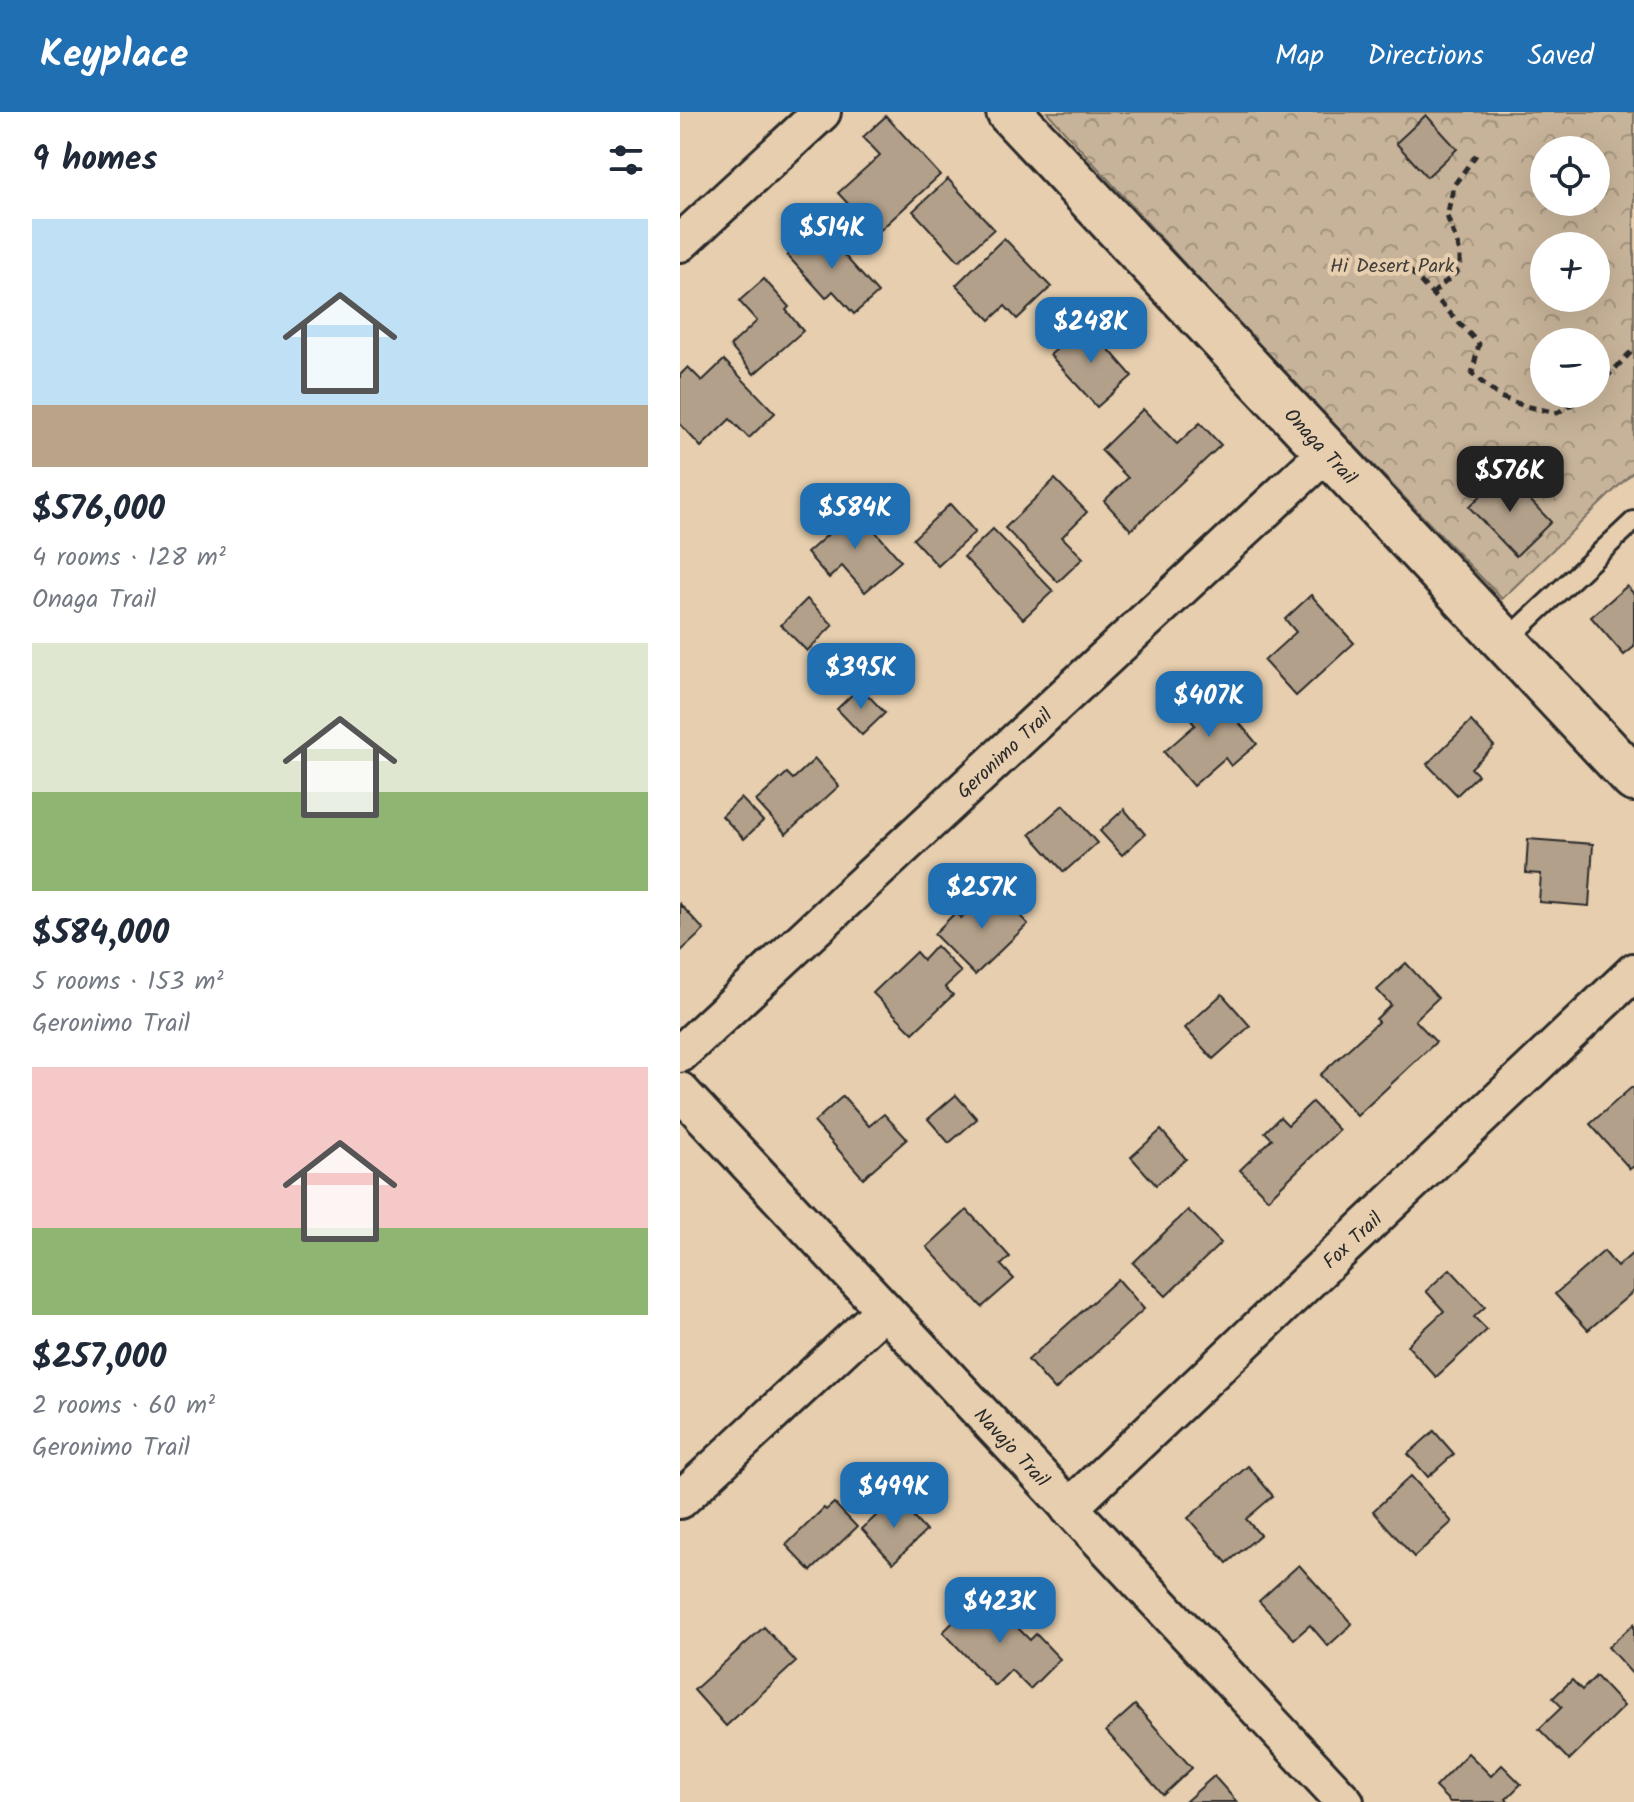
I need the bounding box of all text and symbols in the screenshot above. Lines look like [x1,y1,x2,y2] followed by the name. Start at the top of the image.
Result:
[40,26,188,86] text: Keyplace
[1275,34,1324,79] text: Map
[1368,34,1484,79] text: Directions
[1528,34,1594,79] text: Saved
[32,133,157,187] text: 9 homes
[1530,136,1610,408] map controls
[1530,136,1610,216] button: locate
[604,138,648,182] icon: filters
[776,203,888,271] pin: $514K
[799,208,865,250] text: $514K
[1530,232,1610,312] button: +
[1330,251,1455,283] park label: Hi Desert Park
[268,271,412,415] icon: home
[1035,297,1147,365] pin: $248K
[1053,302,1129,344] text: $248K
[1530,328,1610,408] button: −
[1275,402,1364,493] street label: Onaga Trail
[1454,446,1566,514] pin: $576K
[1475,451,1545,493] text: $576K
[32,483,165,537] text: $576,000
[799,483,911,551] pin: $584K
[818,488,892,530] text: $584K
[32,537,226,579] text: 4 rooms · 128 m²
[32,579,156,621] text: Onaga Trail
[805,643,917,711] pin: $395K
[825,648,897,690] text: $395K
[1153,671,1265,739] pin: $407K
[1174,676,1244,718] text: $407K
[268,695,412,839] icon: home
[950,701,1061,808] street label: Geronimo Trail
[926,863,1038,931] pin: $257K
[946,868,1018,910] text: $257K
[32,907,169,961] text: $584,000
[32,961,223,1003] text: 5 rooms · 153 m²
[32,1003,190,1045] text: Geronimo Trail
[268,1119,412,1263] icon: home
[1316,1205,1391,1278] street label: Fox Trail
[32,1331,166,1385] text: $257,000
[32,1385,215,1427] text: 2 rooms · 60 m²
[965,1401,1056,1496] street label: Navajo Trail
[32,1427,190,1469] text: Geronimo Trail
[838,1462,950,1530] pin: $499K
[858,1467,930,1509] text: $499K
[944,1577,1056,1645] pin: $423K
[963,1582,1037,1624] text: $423K

